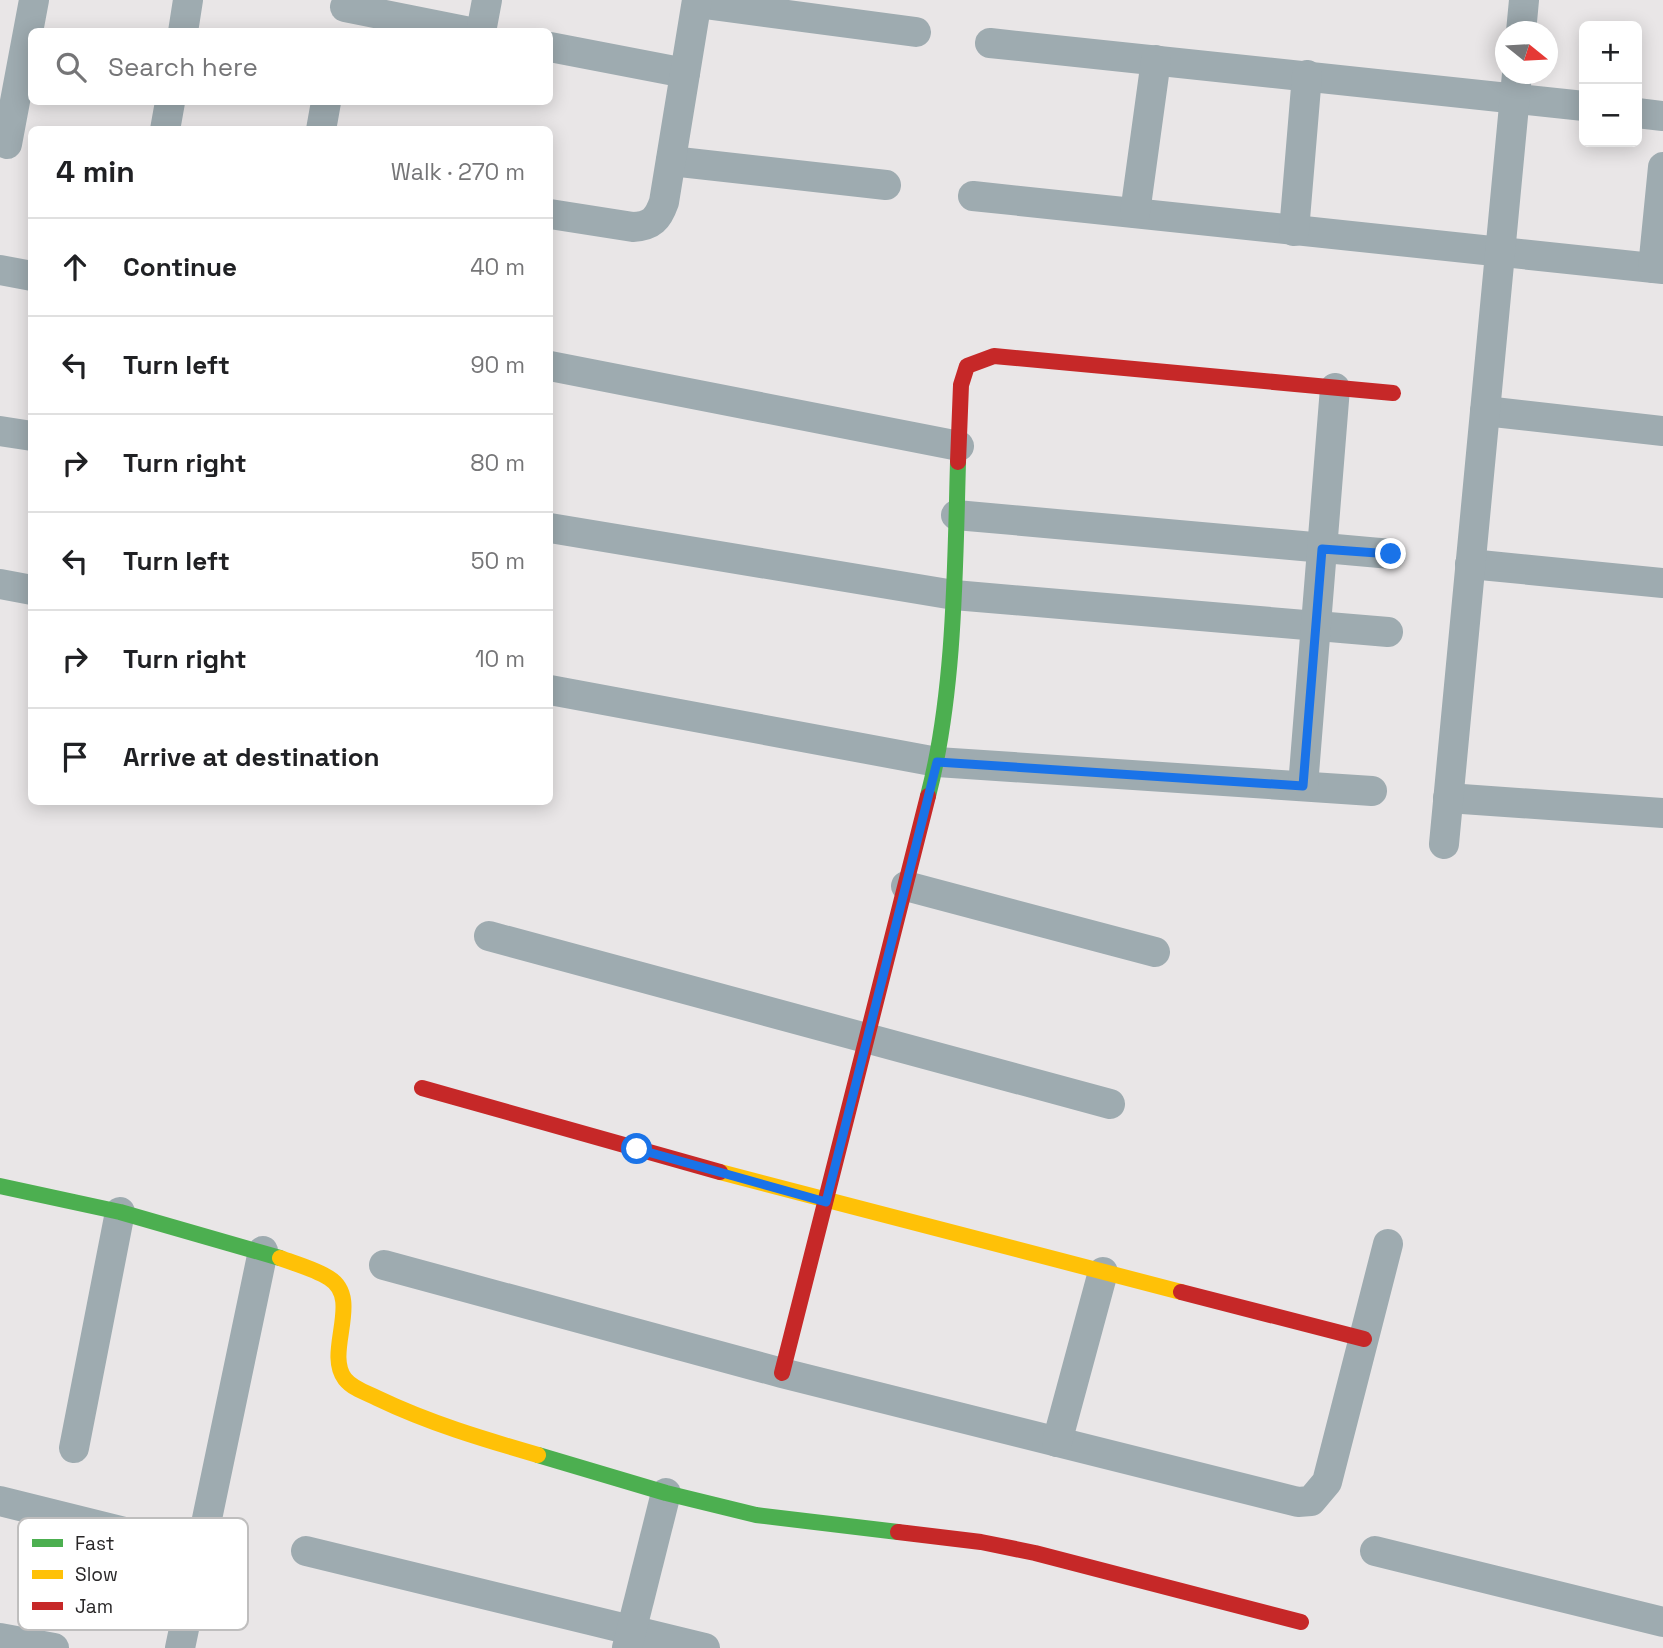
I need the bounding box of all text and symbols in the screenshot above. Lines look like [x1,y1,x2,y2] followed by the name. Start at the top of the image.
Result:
[1495,21,1558,84] north arrow
[1579,21,1642,147] map controls
[1579,21,1642,84] button: +
[28,28,553,105] search box
[52,48,90,86] icon: search
[108,50,258,84] text: Search here
[1579,84,1642,147] button: −
[56,152,135,191] text: 4 min
[391,157,525,187] text: Walk · 270 m
[56,248,94,286] icon: ahead
[123,250,237,284] text: Continue
[470,252,525,282] text: 40 m
[56,346,94,384] icon: left
[123,348,230,382] text: Turn left
[470,350,525,380] text: 90 m
[56,444,94,482] icon: right
[123,446,247,480] text: Turn right
[470,448,525,478] text: 80 m
[1375,538,1406,569] route end
[56,542,94,580] icon: left
[123,544,230,578] text: Turn left
[471,546,525,576] text: 50 m
[56,640,94,678] icon: right
[123,642,247,676] text: Turn right
[475,644,525,674] text: 10 m
[56,738,94,776] icon: arrive
[123,740,380,774] text: Arrive at destination
[621,1133,652,1164] route start
[18,1518,248,1630] legend
[75,1531,115,1556] text: Fast
[75,1562,118,1587] text: Slow
[75,1594,113,1619] text: Jam

